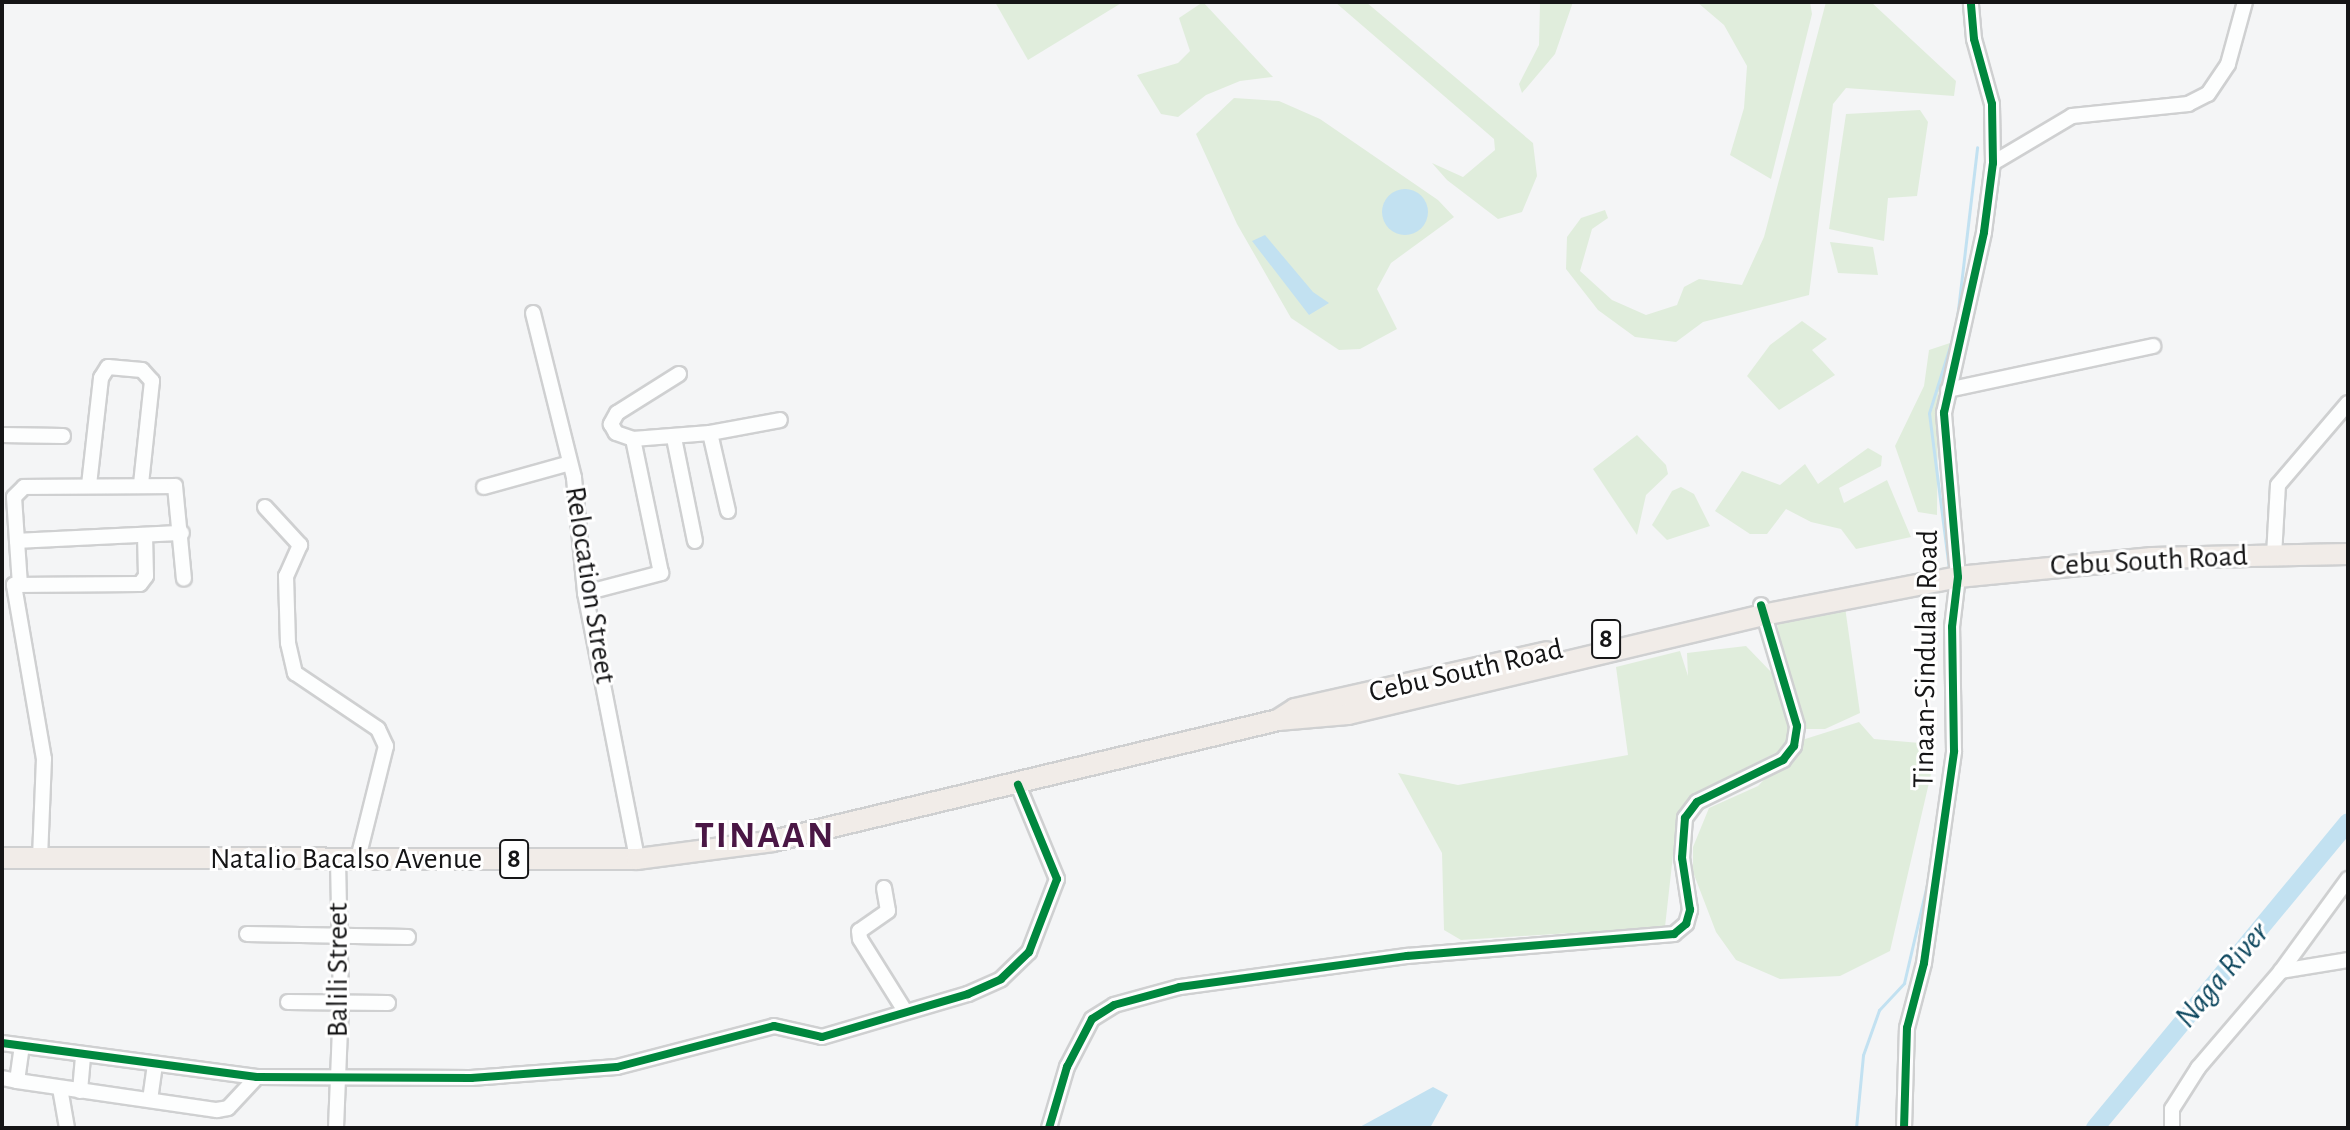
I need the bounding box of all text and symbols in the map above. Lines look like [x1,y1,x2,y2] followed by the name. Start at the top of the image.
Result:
[557,484,623,686] street label: Relocation Street
[1906,530,1946,788] street label: Tinaan-Sindulan Road
[2049,538,2249,584] street label: Cebu South Road
[1590,615,1622,663] road number: 8
[1366,631,1566,711] street label: Cebu South Road
[695,814,835,860] district label: TINAAN
[498,835,530,883] road number: 8
[210,841,482,877] street label: Natalio Bacalso Avenue
[320,903,356,1037] street label: Balili Street
[2167,914,2277,1036] water label: Naga River

